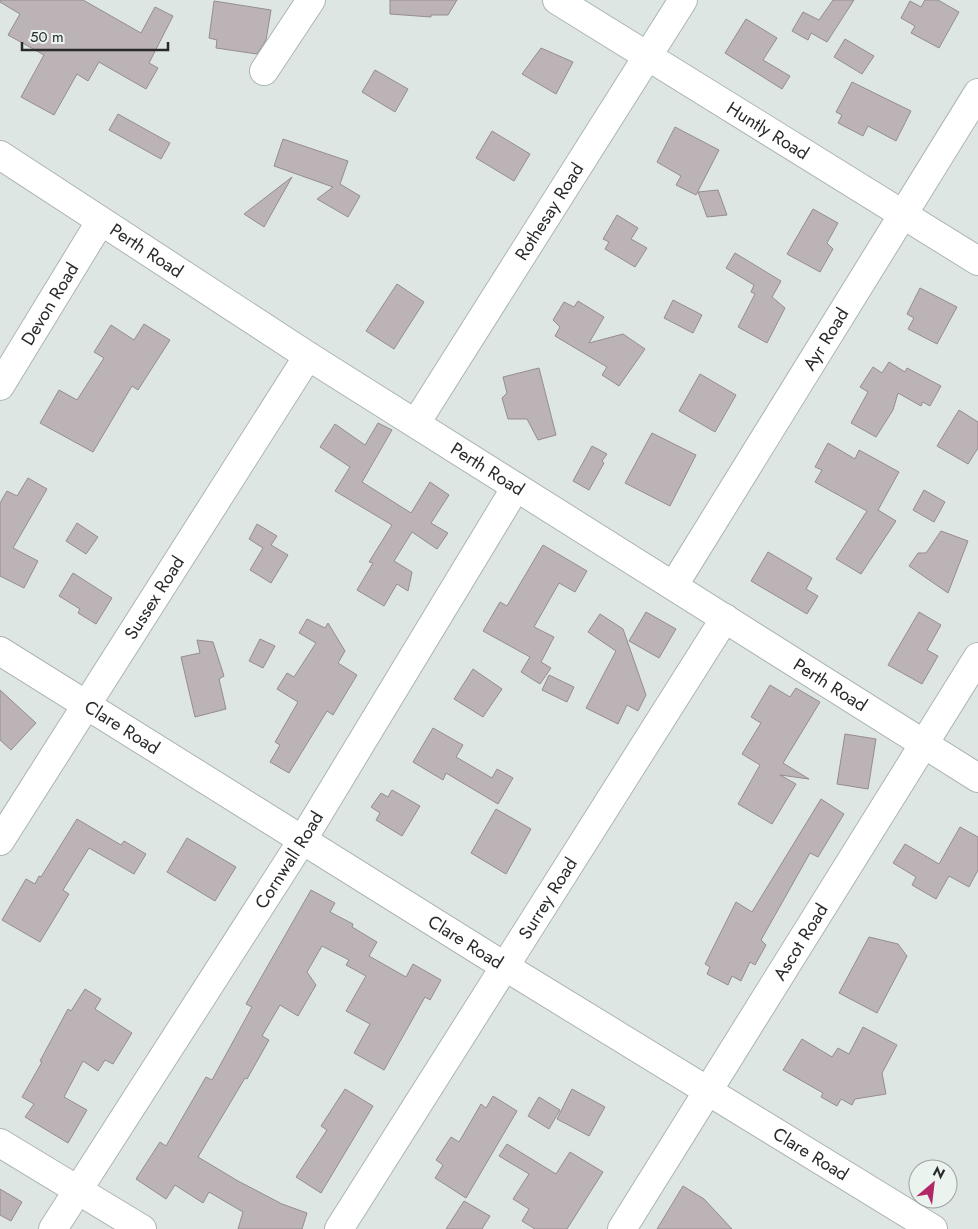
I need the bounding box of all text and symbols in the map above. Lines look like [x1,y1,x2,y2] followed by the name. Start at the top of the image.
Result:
[22,20,169,52] scale bar
[30,26,64,48] text: 50 m
[722,95,814,166] street label: Huntly Road
[509,158,590,265] street label: Rothesay Road
[105,217,188,284] street label: Perth Road
[15,258,85,350] street label: Devon Road
[797,303,855,375] street label: Ayr Road
[446,436,530,502] street label: Perth Road
[118,551,191,645] street label: Sussex Road
[788,652,872,718] street label: Perth Road
[79,694,165,761] street label: Clare Road
[248,806,330,914] street label: Cornwall Road
[512,852,584,945] street label: Surrey Road
[767,899,834,985] street label: Ascot Road
[423,909,508,975] street label: Clare Road
[768,1121,853,1187] street label: Clare Road
[908,1159,958,1209] north arrow
[929,1161,949,1184] text: N

